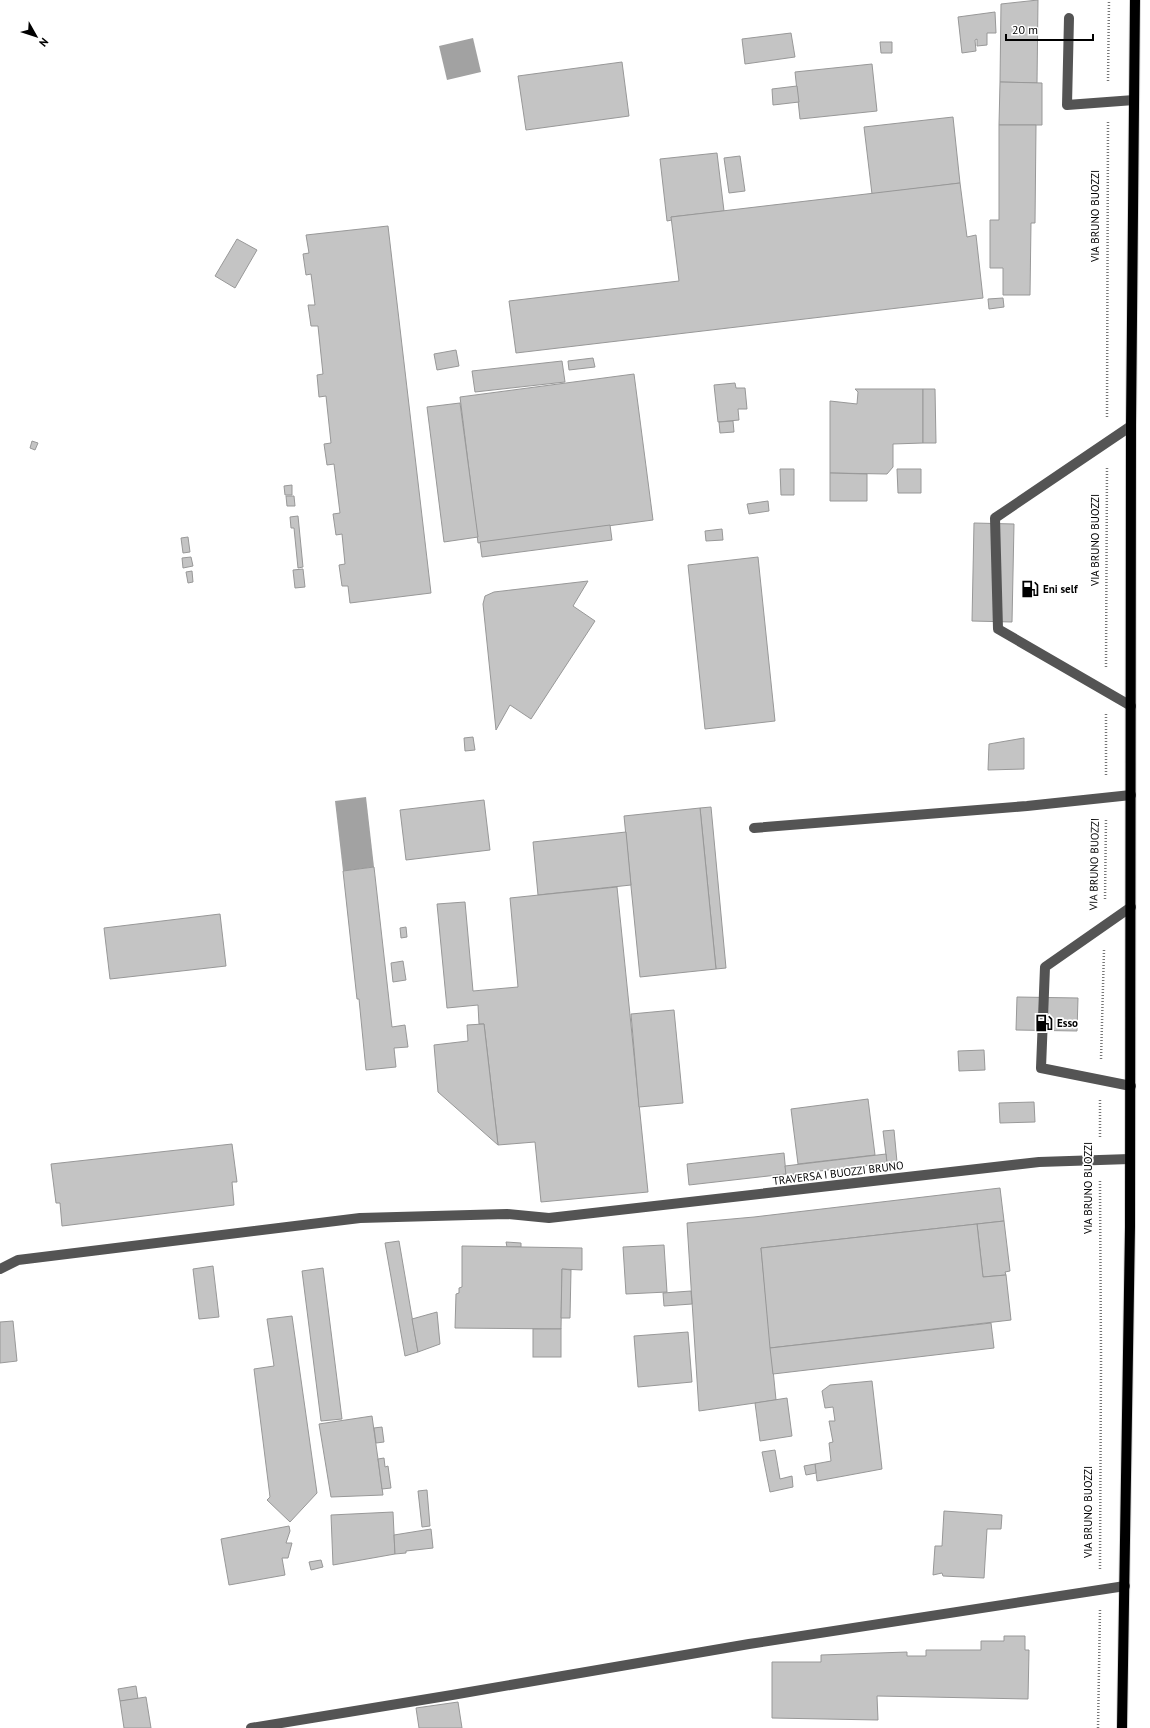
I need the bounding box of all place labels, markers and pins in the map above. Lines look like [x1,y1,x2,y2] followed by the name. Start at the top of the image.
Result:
[1020,579,1040,599] fuel station icon: Eni self
[1043,582,1079,596] place label: Eni self
[1034,1013,1054,1033] fuel station icon: Esso
[1057,1016,1078,1030] place label: Esso

